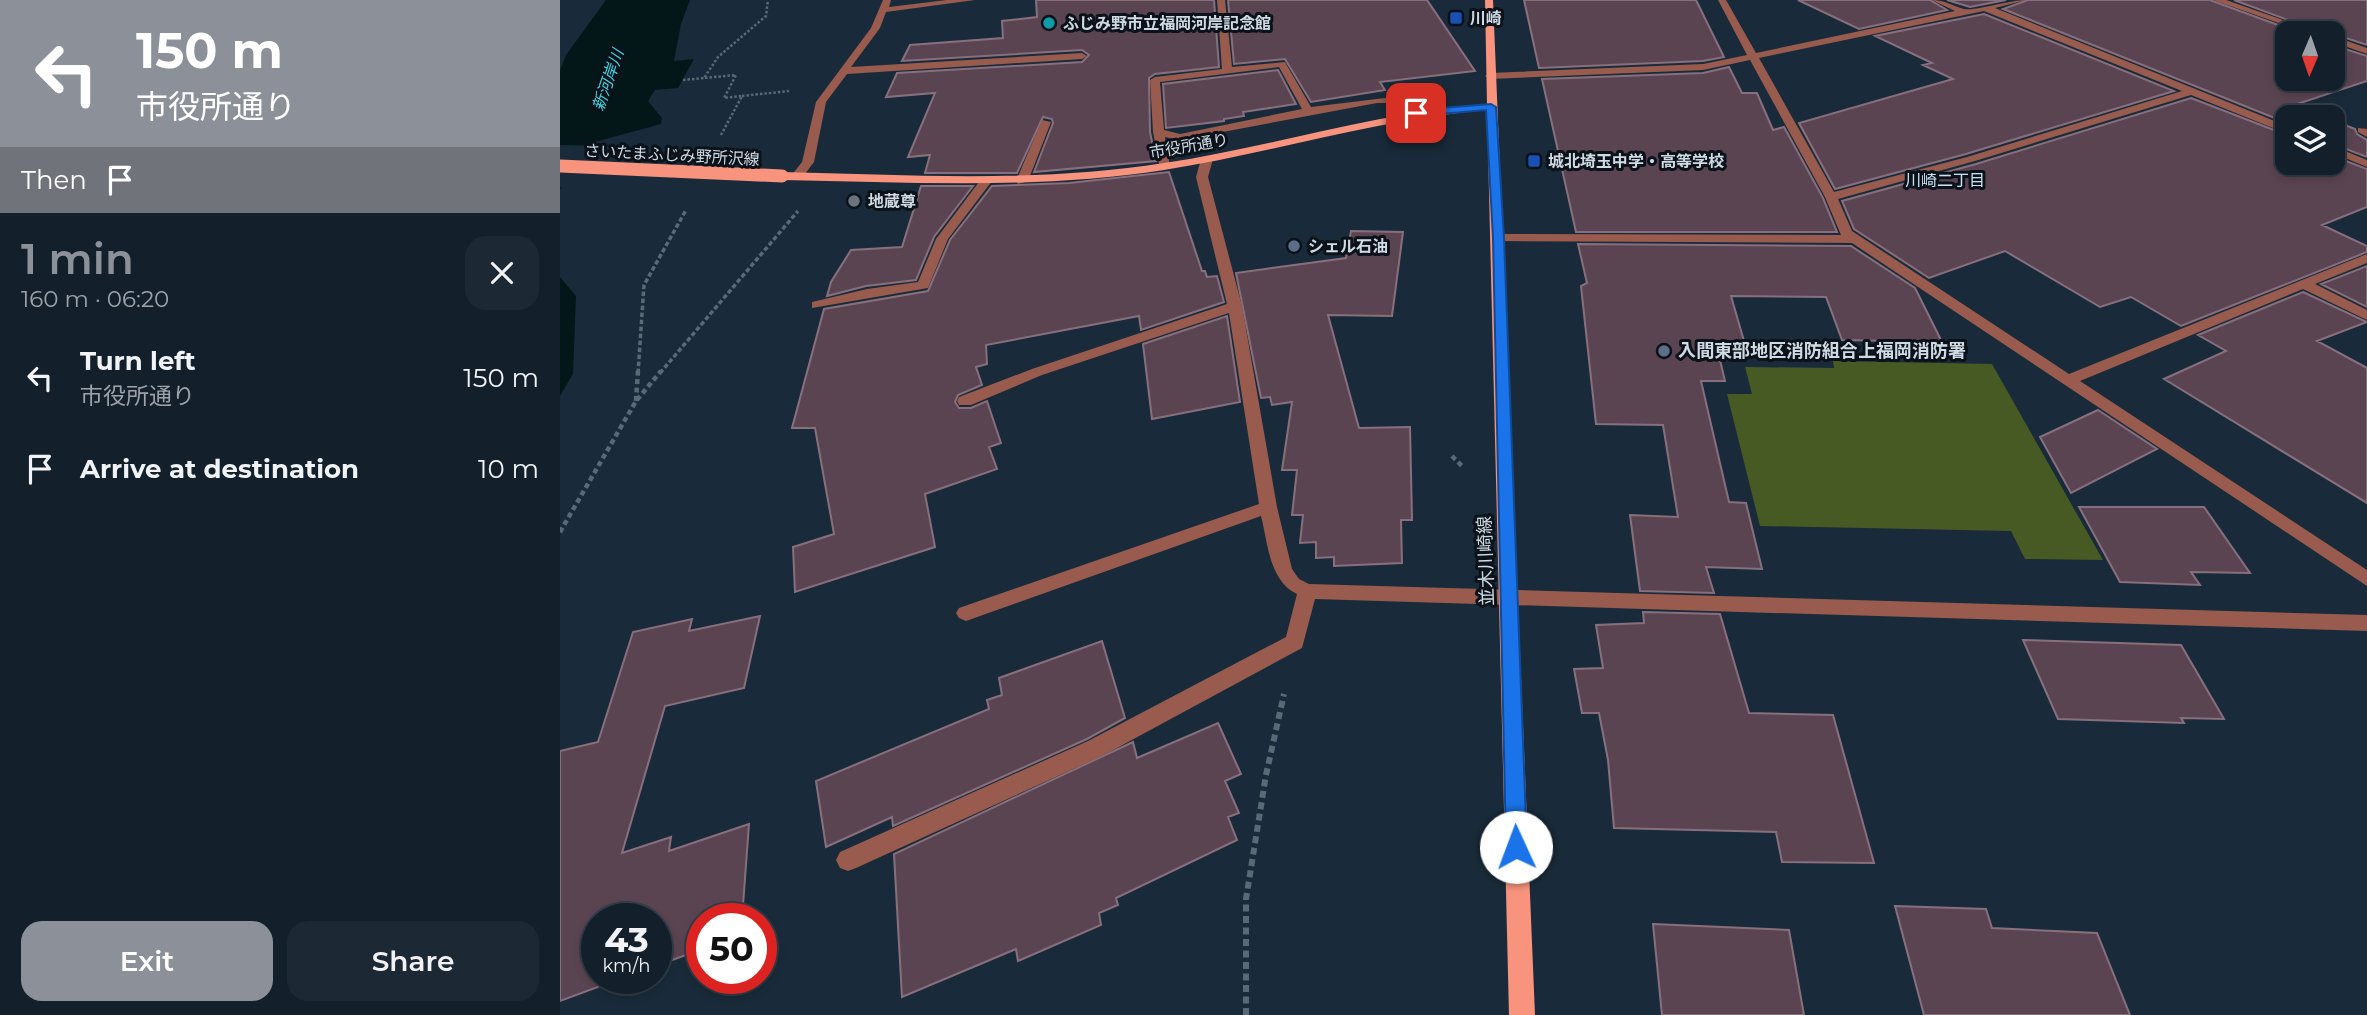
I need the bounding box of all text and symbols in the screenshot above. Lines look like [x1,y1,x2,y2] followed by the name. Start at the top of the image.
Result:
[1470,9,1502,28] place label: 川崎
[1448,10,1464,26] marker: 川崎
[1063,14,1271,33] place label: ふじみ野市立福岡河岸記念館
[1041,15,1057,31] marker: ふじみ野市立福岡河岸記念館
[136,21,283,80] text: 150 m
[2275,21,2345,91] north arrow
[2275,21,2345,175] map controls
[21,28,112,119] icon: left
[589,45,628,113] water label: 新河岸川
[1386,83,1446,143] pin
[136,87,296,126] text: 市役所通り
[1397,94,1435,132] icon: arrive
[2275,105,2345,175] button: layers
[1148,130,1230,162] street label: 市役所通り
[584,141,760,169] street label: さいたまふじみ野所沢線
[1548,152,1724,171] place label: 城北埼玉中学・高等学校
[1526,153,1542,169] marker: 城北埼玉中学・高等学校
[101,161,139,199] icon: arrive
[21,164,87,196] text: Then
[1905,171,1985,190] district label: 川崎二丁目
[868,192,916,211] place label: 地蔵尊
[846,193,862,209] marker: 地蔵尊
[21,233,134,285] text: 1 min
[465,236,539,310] button: close
[1308,237,1388,256] place label: シェル石油
[1286,238,1302,254] marker: シェル石油
[21,285,169,313] text: 160 m · 06:20
[1678,340,1966,362] place label: 入間東部地区消防組合上福岡消防署
[1656,343,1672,359] marker: 入間東部地区消防組合上福岡消防署
[80,345,196,377] text: Turn left
[21,359,59,397] icon: left
[463,362,539,394] text: 150 m
[80,382,195,410] text: 市役所通り
[21,450,59,488] icon: arrive
[80,453,359,485] text: Arrive at destination
[478,453,539,485] text: 10 m
[1473,516,1499,606] street label: 並木川崎線
[1479,810,1553,884] position arrow
[686,903,777,994] speed limit sign: 50
[604,918,649,961] text: 43
[21,921,273,1001] button: Exit
[287,921,539,1001] button: Share
[602,955,651,977] text: km/h

